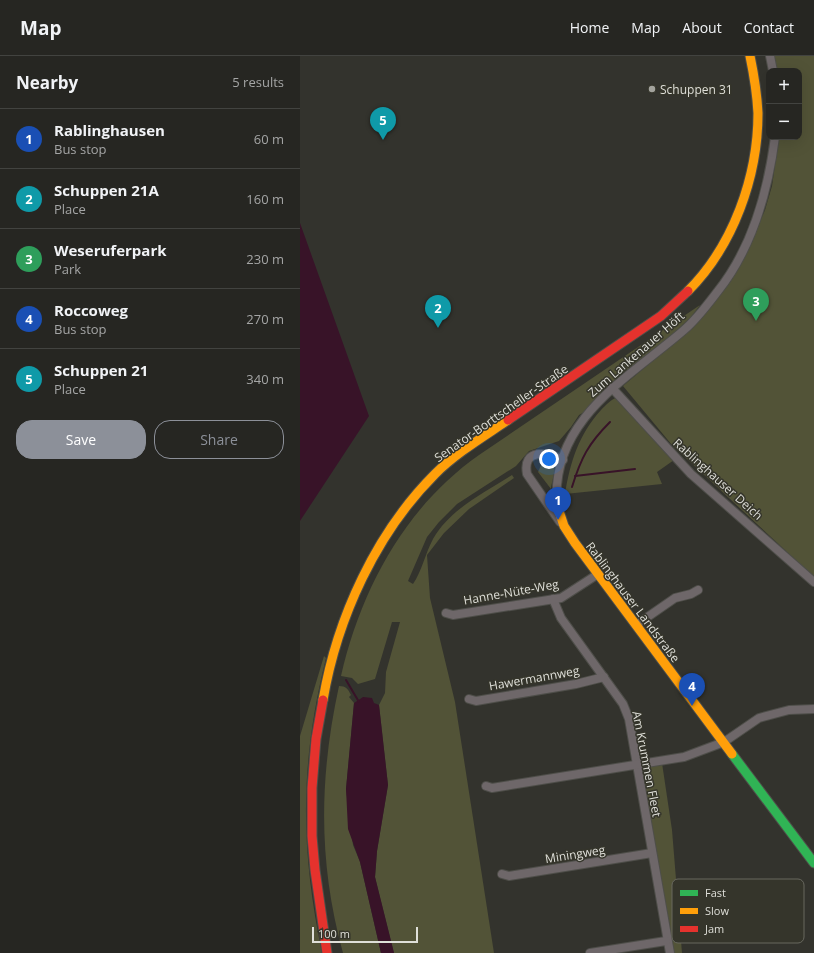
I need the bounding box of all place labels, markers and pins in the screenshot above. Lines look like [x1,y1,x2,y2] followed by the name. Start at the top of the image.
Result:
[660,81,733,98] place label: Schuppen 31
[647,84,657,94] marker: Schuppen 31
[370,107,396,140] pin: 5
[743,288,769,321] pin: 3
[425,295,451,328] pin: 2
[545,487,571,520] pin: 1
[679,673,705,706] pin: 4

